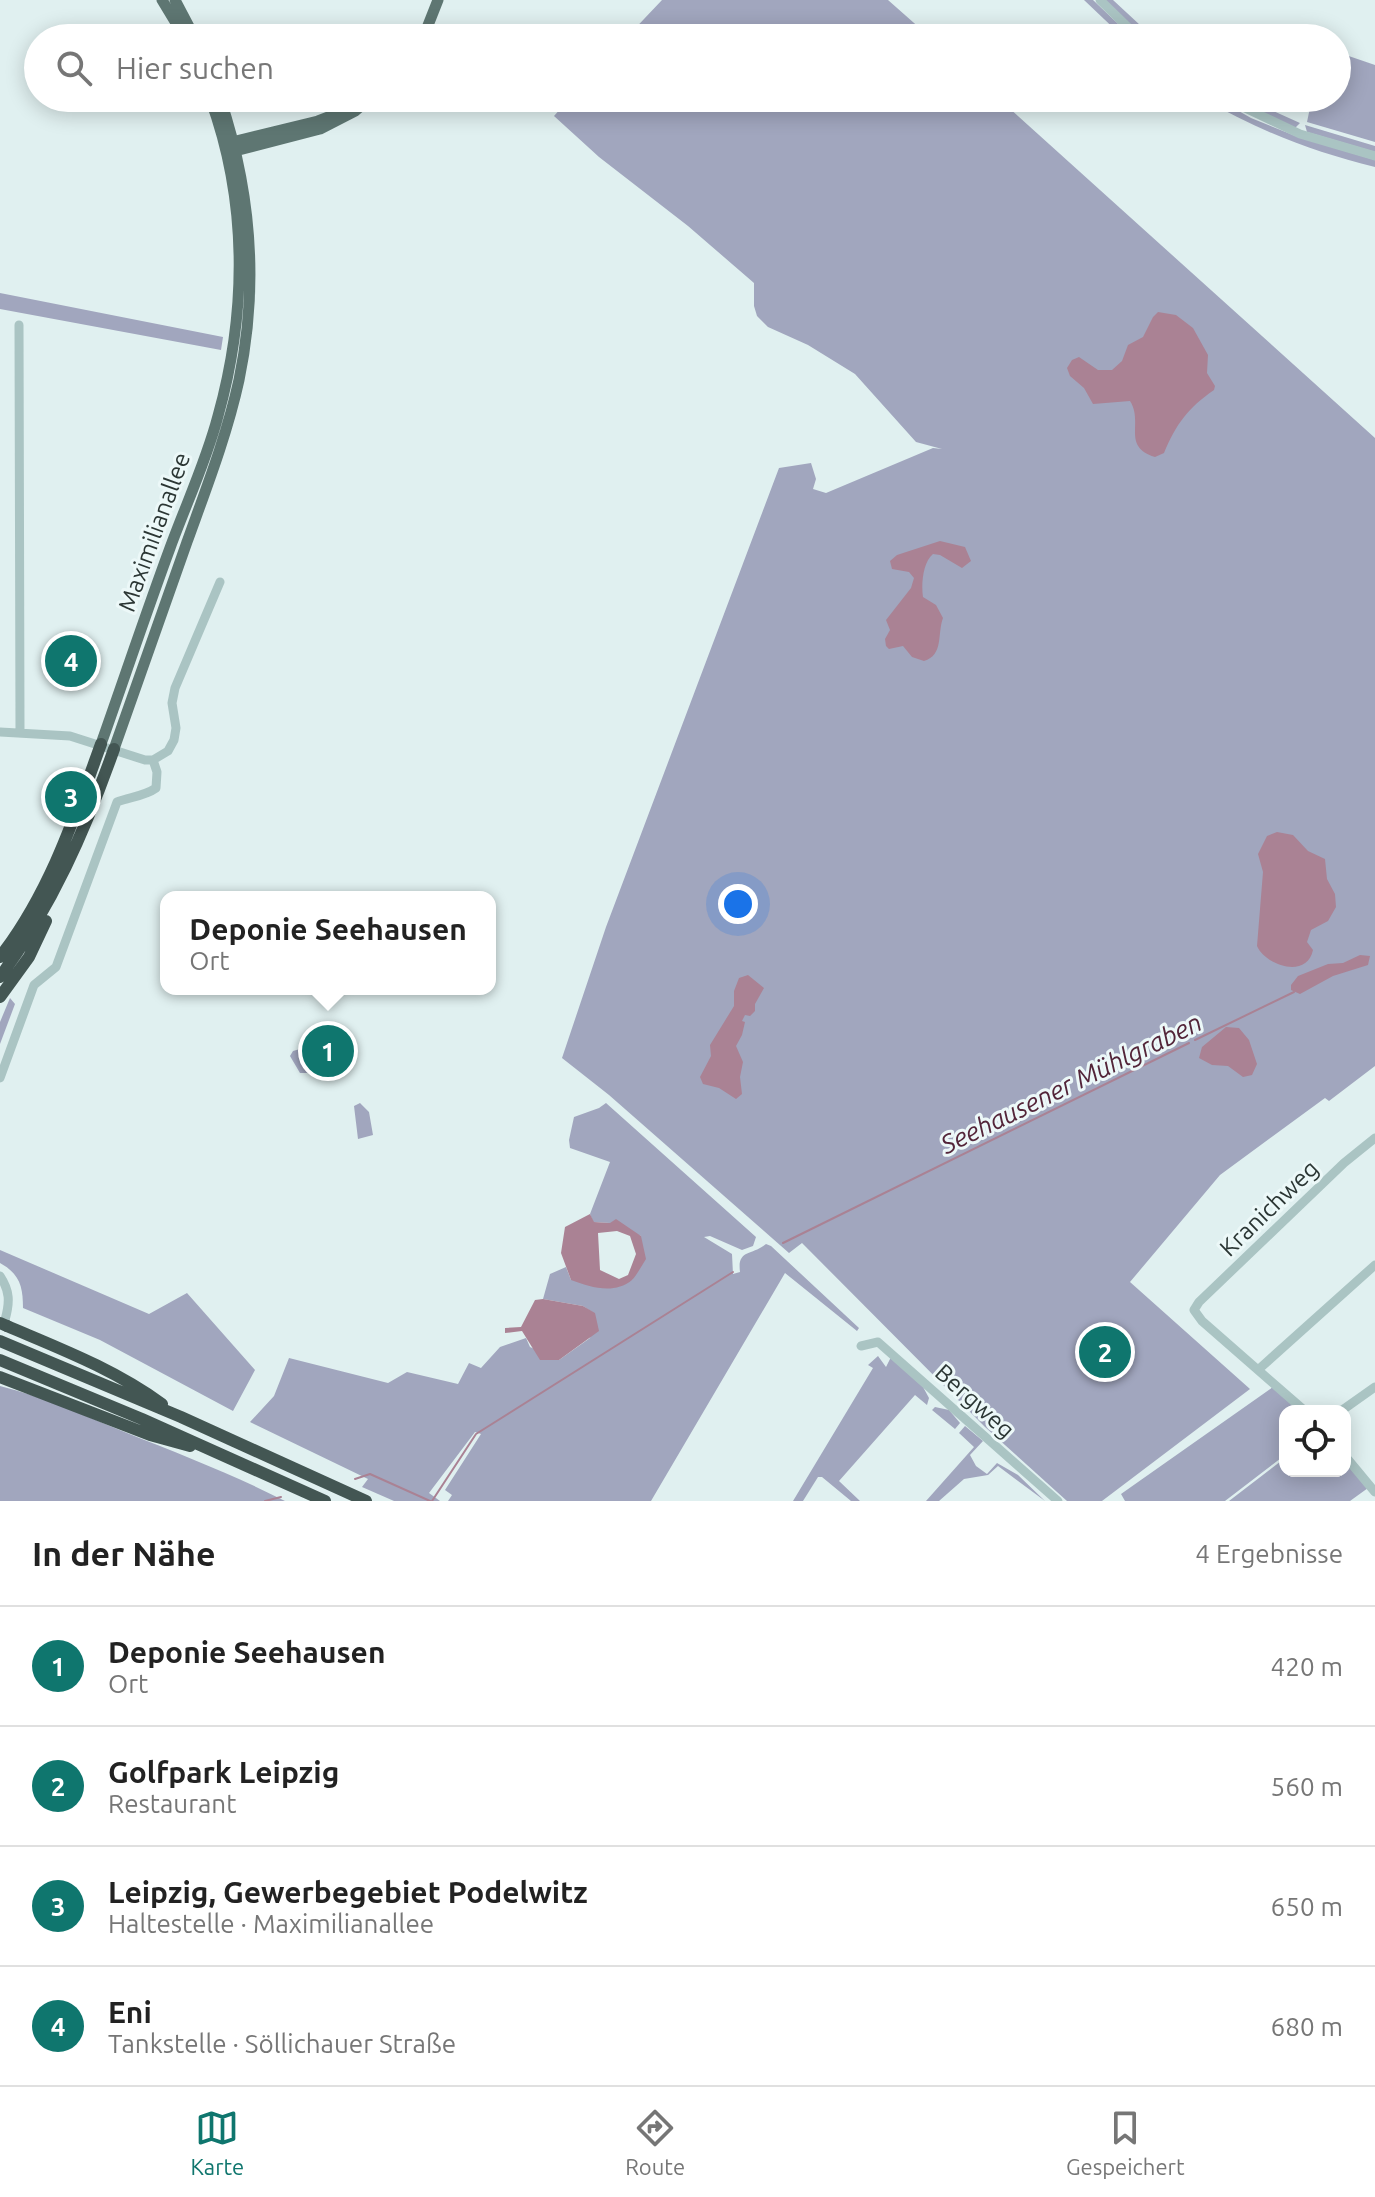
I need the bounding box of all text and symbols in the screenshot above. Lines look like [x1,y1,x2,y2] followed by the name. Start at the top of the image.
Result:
[24,24,1351,112] search box
[52,46,96,90] icon: search
[116,51,274,85] text: Hier suchen
[113,449,195,615] street label: Maximilianallee
[45,631,97,691] pin: 4
[45,767,97,827] pin: 3
[718,884,758,924] your location
[160,891,496,995] popup
[189,912,467,946] text: Deponie Seehausen
[189,946,230,975] text: Ort
[935,1007,1206,1159] water label: Seehausener Mühlgraben
[302,1021,354,1081] pin: 1
[1214,1155,1324,1261] street label: Kranichweg
[1079,1322,1131,1382] pin: 2
[930,1359,1020,1443] street label: Bergweg
[1279,1405,1351,1477] map controls
[1279,1405,1351,1477] button: locate
[32,1534,215,1572] text: In der Nähe
[1195,1539,1343,1568] text: 4 Ergebnisse
[108,1635,385,1669] text: Deponie Seehausen
[51,1652,65,1681] text: 1
[1271,1652,1343,1681] text: 420 m
[108,1669,148,1698] text: Ort
[108,1755,339,1789] text: Golfpark Leipzig
[51,1772,65,1801] text: 2
[1271,1772,1343,1801] text: 560 m
[108,1789,236,1818] text: Restaurant
[108,1875,588,1909] text: Leipzig, Gewerbegebiet Podelwitz
[51,1892,65,1921] text: 3
[1271,1892,1343,1921] text: 650 m
[108,1909,434,1938] text: Haltestelle · Maximilianallee
[108,1995,152,2029] text: Eni
[51,2012,65,2041] text: 4
[1271,2012,1343,2041] text: 680 m
[108,2029,456,2058] text: Tankstelle · Söllichauer Straße
[190,2106,244,2179] tab: Karte
[625,2106,685,2179] tab: Route
[1066,2106,1185,2179] tab: Gespeichert

